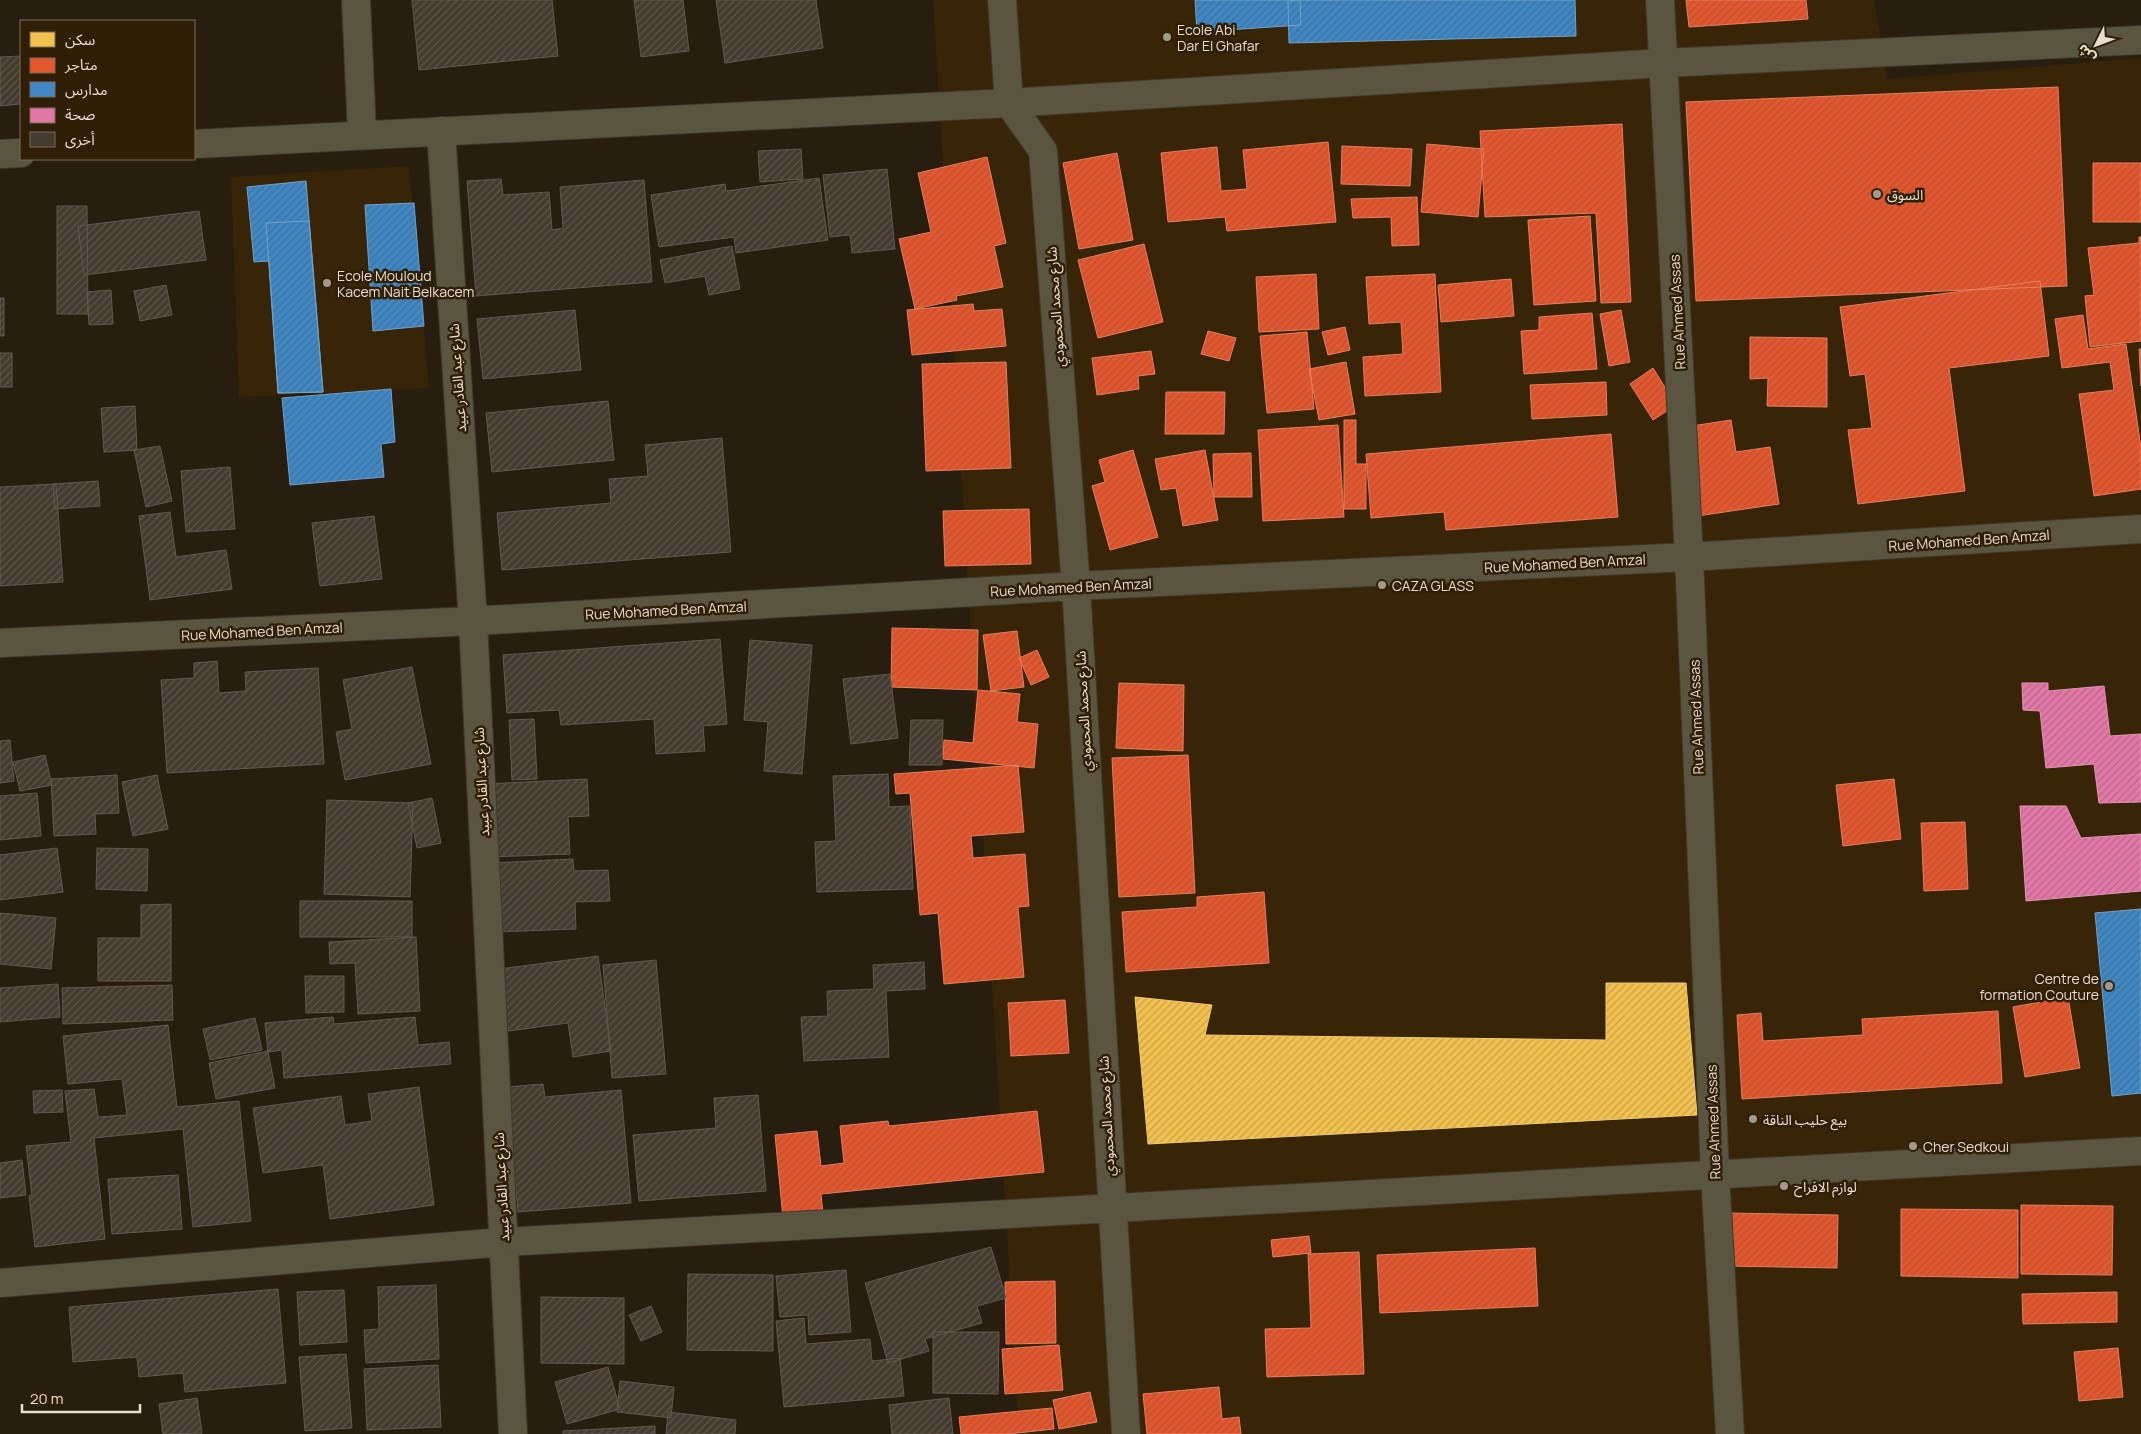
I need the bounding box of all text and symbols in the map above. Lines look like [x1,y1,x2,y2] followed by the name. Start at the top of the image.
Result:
[20,20,195,160] legend
[1177,20,1260,55] place label: Ecole Abi Dar El Ghafar
[2071,20,2121,70] north arrow
[65,29,96,50] text: سكن
[1161,31,1173,43] marker: Ecole Abi Dar El Ghafar
[2072,41,2099,68] text: ش
[64,54,98,75] text: متاجر
[65,79,108,100] text: مدارس
[65,104,95,125] text: صحة
[65,129,95,150] text: أخرى
[1887,185,1923,204] place label: السوق
[1871,188,1883,200] marker: السوق
[1041,246,1071,368] street label: شارع محمد المحمودي
[1665,254,1689,370] street label: Rue Ahmed Assas
[337,266,475,301] place label: Ecole Mouloud Kacem Nait Belkacem
[321,277,333,289] marker: Ecole Mouloud Kacem Nait Belkacem
[444,323,472,433] street label: شارع عبد القادر عبيد
[1888,525,2050,555] street label: Rue Mohamed Ben Amzal
[1484,549,1646,577] street label: Rue Mohamed Ben Amzal
[990,573,1152,601] street label: Rue Mohamed Ben Amzal
[1392,576,1474,595] place label: CAZA GLASS
[1376,579,1388,591] marker: CAZA GLASS
[585,596,747,624] street label: Rue Mohamed Ben Amzal
[181,617,343,645] street label: Rue Mohamed Ben Amzal
[1070,650,1098,772] street label: شارع محمد المحمودي
[1684,659,1708,775] street label: Rue Ahmed Assas
[469,727,495,837] street label: شارع عبد القادر عبيد
[1979,969,2099,1004] place label: Centre de formation Couture
[2103,980,2115,992] marker: Centre de formation Couture
[1093,1055,1121,1177] street label: شارع محمد المحمودي
[1701,1064,1725,1180] street label: Rue Ahmed Assas
[1763,1110,1847,1131] place label: بيع حليب الناقة
[1747,1113,1759,1125] marker: بيع حليب الناقة
[489,1132,515,1242] street label: شارع عبد القادر عبيد
[1923,1137,2009,1156] place label: Cher Sedkoui
[1907,1140,1919,1152] marker: Cher Sedkoui
[1794,1177,1857,1198] place label: لوازم الافراح
[1778,1180,1790,1192] marker: لوازم الافراح
[22,1382,140,1414] scale bar
[30,1388,63,1409] text: 20 m

